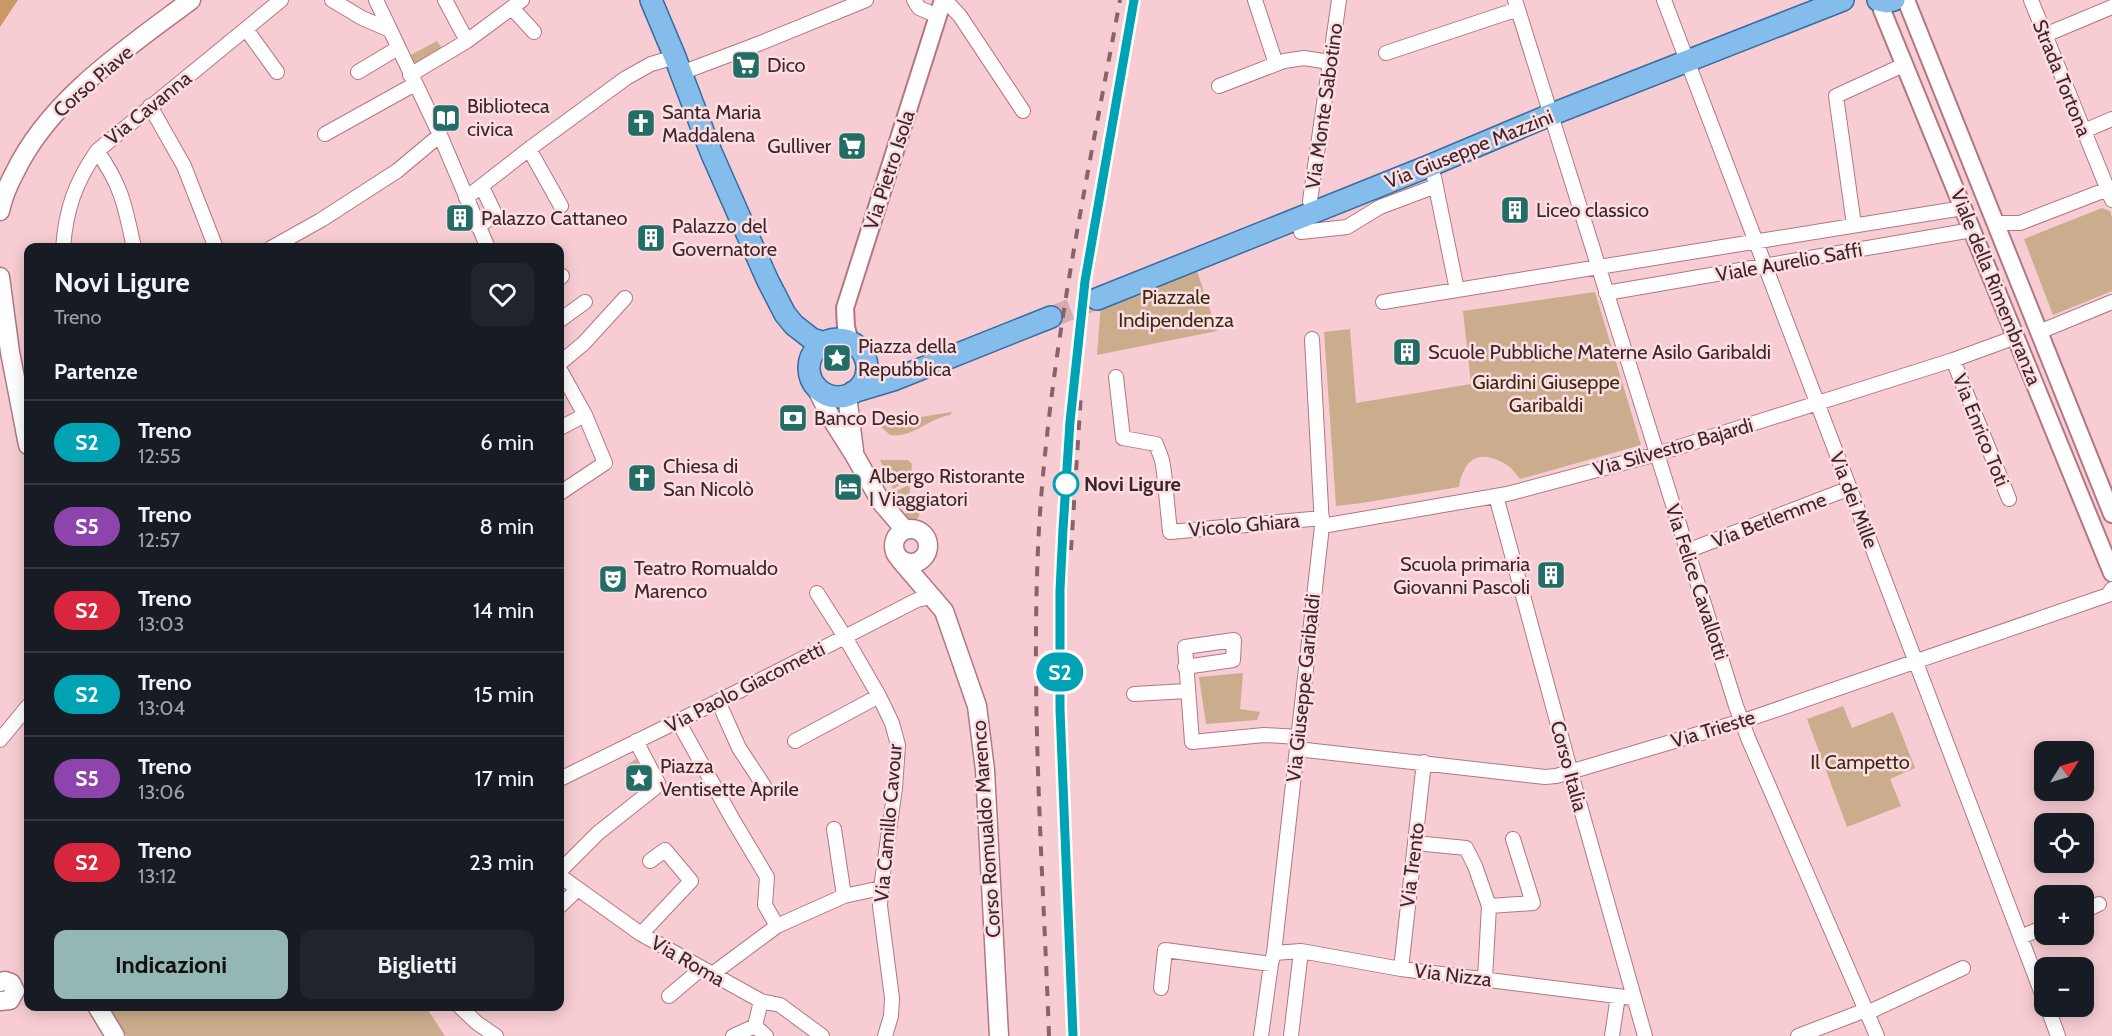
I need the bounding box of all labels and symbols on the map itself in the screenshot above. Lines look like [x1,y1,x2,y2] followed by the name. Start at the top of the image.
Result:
[2028,16,2096,140] street label: Strada Tortona
[1300,22,1348,190] street label: Via Monte Sabotino
[48,40,138,122] street label: Corso Piave
[730,49,762,81] supermarket icon: Dico
[767,53,806,77] place label: Dico
[100,66,196,150] street label: Via Cavanna
[467,94,550,141] place label: Biblioteca civica
[662,100,761,147] place label: Santa Maria Maddalena
[430,102,462,134] library icon: Biblioteca civica
[1381,104,1557,194] street label: Via Giuseppe Mazzini
[625,107,657,139] church icon: Santa Maria Maddalena
[858,107,920,233] street label: Via Pietro Isola
[836,130,868,162] supermarket icon: Gulliver
[767,134,832,158] place label: Gulliver
[1946,185,2047,389] street label: Viale della Rimembranza
[1499,194,1531,226] building icon: Liceo classico
[1536,198,1649,222] place label: Liceo classico
[444,202,476,234] building icon: Palazzo Cattaneo
[481,206,627,230] place label: Palazzo Cattaneo
[672,214,777,261] place label: Palazzo del Governatore
[635,222,667,254] building icon: Palazzo del Governatore
[1714,237,1864,287] street label: Viale Aurelio Saffi
[1118,285,1234,332] park label: Piazzale Indipendenza
[858,334,957,381] place label: Piazza della Repubblica
[1391,336,1423,368] building icon: Scuole Pubbliche Materne Asilo Garibaldi
[1428,340,1771,364] place label: Scuole Pubbliche Materne Asilo Garibaldi
[821,342,853,374] place icon: Piazza della Repubblica
[1472,370,1620,417] park label: Giardini Giuseppe Garibaldi
[1948,370,2014,490] street label: Via Enrico Toti
[777,402,809,434] bank icon: Banco Desio
[814,406,919,430] place label: Banco Desio
[1590,413,1756,481] street label: Via Silvestro Bajardi
[1825,448,1883,552] street label: Via dei Mille
[663,454,754,501] place label: Chiesa di San Nicolò
[626,462,658,494] church icon: Chiesa di San Nicolò
[869,464,1025,511] place label: Albergo Ristorante I Viaggiatori
[832,471,864,503] hotel icon: Albergo Ristorante I Viaggiatori
[1053,471,1079,497] marker: Novi Ligure
[1084,472,1181,496] place label: Novi Ligure
[1708,487,1830,553] street label: Via Betlemme
[1660,501,1734,663] street label: Via Felice Cavallotti
[1188,508,1301,542] street label: Vicolo Ghiara
[1393,552,1530,599] place label: Scuola primaria Giovanni Pascoli
[634,556,778,603] place label: Teatro Romualdo Marenco
[1535,559,1567,591] building icon: Scuola primaria Giovanni Pascoli
[597,563,629,595] theatre icon: Teatro Romualdo Marenco
[1281,593,1325,783] street label: Via Giuseppe Garibaldi
[661,636,829,738] street label: Via Paolo Giacometti
[1033,652,1087,692] line badge: S2
[1668,705,1758,753] street label: Via Trieste
[1545,718,1593,814] street label: Corso Italia
[966,720,1006,938] street label: Corso Romualdo Marenco
[2034,741,2094,801] north arrow
[869,742,907,903] street label: Via Camillo Cavour
[1810,750,1910,774] park label: Il Campetto
[660,754,799,801] place label: Piazza Ventisette Aprile
[623,762,655,794] place icon: Piazza Ventisette Aprile
[1395,821,1429,909] street label: Via Trento
[647,930,730,992] street label: Via Roma
[1413,958,1494,992] street label: Via Nizza

